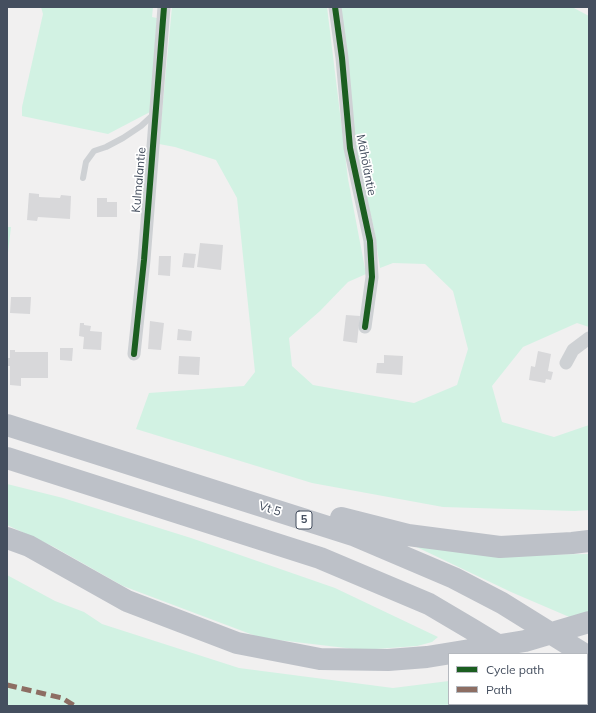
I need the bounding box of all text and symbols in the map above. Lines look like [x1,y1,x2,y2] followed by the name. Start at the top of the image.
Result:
[353,133,379,197] street label: Mähöläntie
[129,147,149,213] street label: Kulmalantie
[257,499,283,519] street label: Vt 5
[296,511,312,529] road number: 5
[448,653,588,705] legend
[486,662,544,677] text: Cycle path
[486,682,512,697] text: Path

